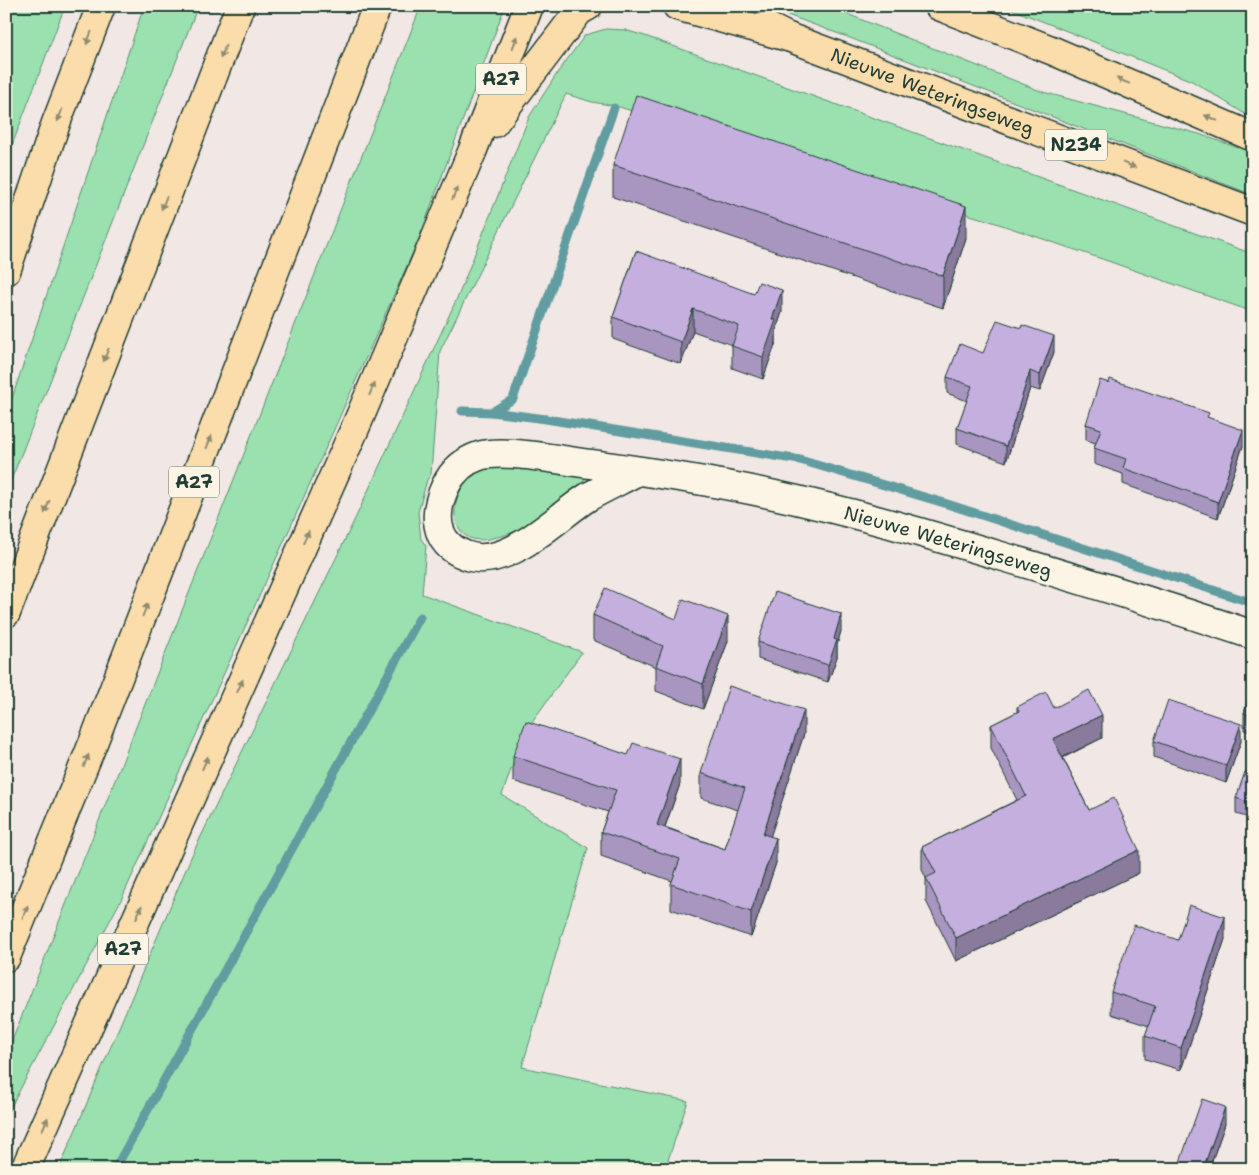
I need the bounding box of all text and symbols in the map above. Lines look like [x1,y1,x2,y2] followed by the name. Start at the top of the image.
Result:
[85,30,92,45] one-way arrow
[512,35,520,49] one-way arrow
[827,42,1038,141] street label: Nieuwe Weteringseweg
[219,45,227,60] one-way arrow
[476,64,526,95] road number: A27
[1116,77,1130,85] one-way arrow
[55,107,63,122] one-way arrow
[1204,114,1218,122] one-way arrow
[1045,130,1107,160] road number: N234
[1121,162,1136,169] one-way arrow
[451,186,459,200] one-way arrow
[160,196,168,211] one-way arrow
[102,348,110,363] one-way arrow
[369,382,377,396] one-way arrow
[206,435,214,449] one-way arrow
[169,467,219,498] road number: A27
[43,499,50,514] one-way arrow
[841,500,1055,583] street label: Nieuwe Weteringseweg
[303,530,311,544] one-way arrow
[141,602,149,617] one-way arrow
[236,679,244,693] one-way arrow
[82,753,90,768] one-way arrow
[202,756,210,770] one-way arrow
[21,905,29,919] one-way arrow
[136,905,144,919] one-way arrow
[98,934,148,964] road number: A27
[41,1117,49,1131] one-way arrow

